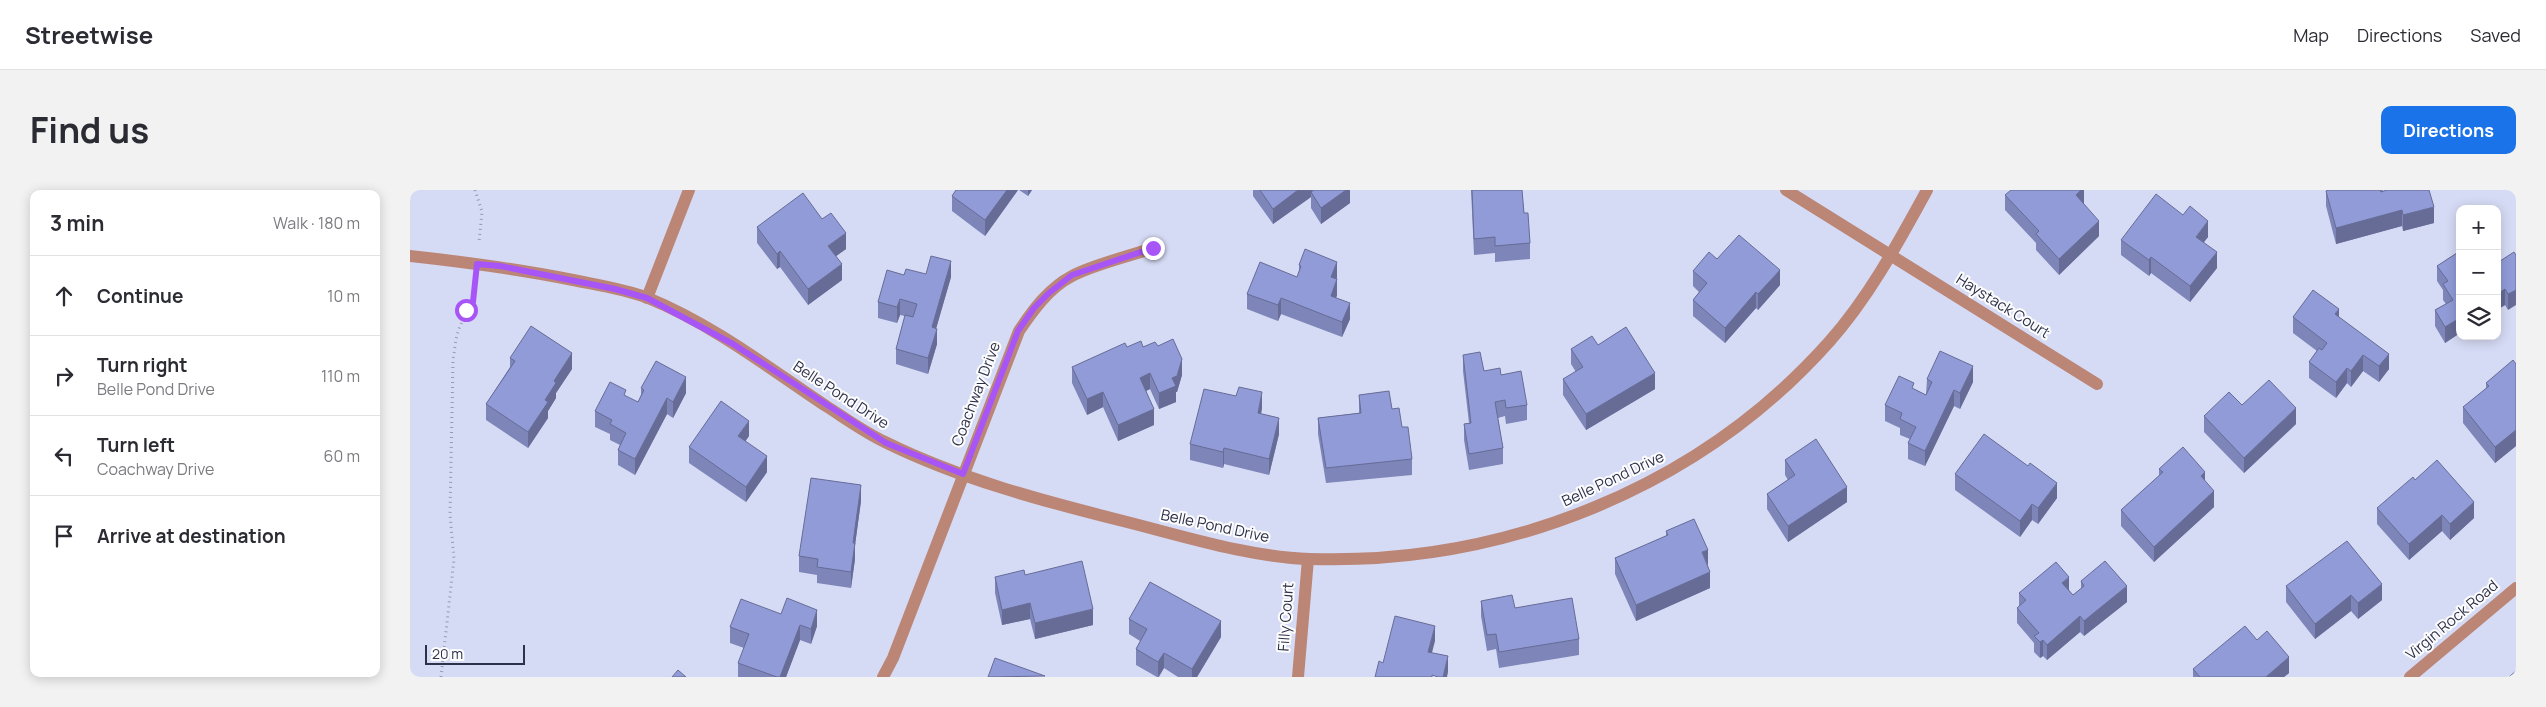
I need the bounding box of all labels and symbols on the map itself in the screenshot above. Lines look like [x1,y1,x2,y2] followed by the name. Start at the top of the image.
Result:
[1142,237,1165,260] route end
[1952,268,2054,343] street label: Haystack Court
[455,299,478,322] route start
[946,338,1005,449] street label: Coachway Drive
[789,356,893,434] street label: Belle Pond Drive
[1558,446,1667,511] street label: Belle Pond Drive
[1159,504,1272,547] street label: Belle Pond Drive
[2401,575,2502,664] street label: Virgin Rock Road
[1273,582,1298,652] street label: Filly Court
[425,642,525,665] scale bar

